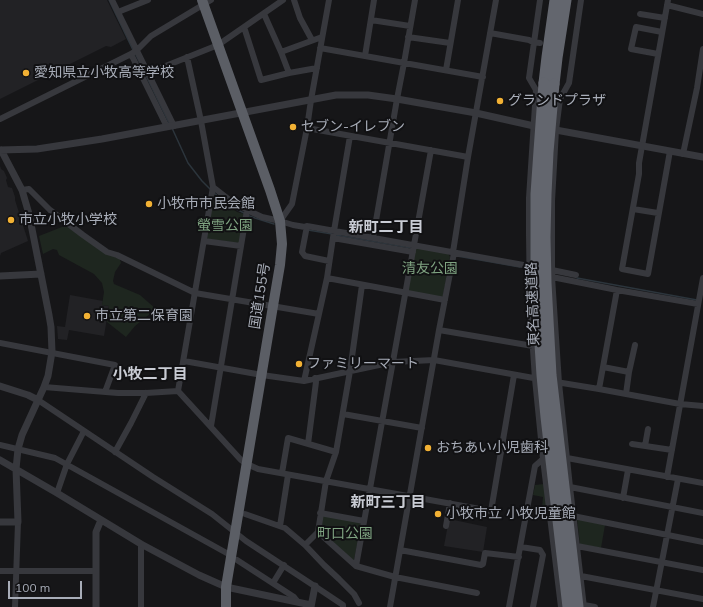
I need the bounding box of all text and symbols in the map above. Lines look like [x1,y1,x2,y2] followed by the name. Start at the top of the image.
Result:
[34,65,174,81] place label: 愛知県立小牧高等学校
[21,68,31,78] marker: 愛知県立小牧高等学校
[508,93,606,109] place label: グランドプラザ
[495,96,505,106] marker: グランドプラザ
[301,119,405,135] place label: セブン-イレブン
[288,122,298,132] marker: セブン-イレブン
[157,196,255,212] place label: 小牧市市民会館
[144,199,154,209] marker: 小牧市市民会館
[19,212,117,228] place label: 市立小牧小学校
[6,215,16,225] marker: 市立小牧小学校
[197,218,253,234] park label: 螢雪公園
[349,218,423,236] district label: 新町二丁目
[246,261,274,331] street label: 国道155号
[402,261,458,277] park label: 清友公園
[523,262,543,346] street label: 東名高速道路
[95,308,193,324] place label: 市立第二保育園
[82,311,92,321] marker: 市立第二保育園
[307,356,419,372] place label: ファミリーマート
[294,359,304,369] marker: ファミリーマート
[113,365,187,383] district label: 小牧二丁目
[436,440,548,456] place label: おちあい小児歯科
[423,443,433,453] marker: おちあい小児歯科
[351,493,425,511] district label: 新町三丁目
[446,506,576,522] place label: 小牧市立 小牧児童館
[433,509,443,519] marker: 小牧市立 小牧児童館
[317,526,373,542] park label: 町口公園
[10,573,84,599] scale bar
[15,580,50,595] text: 100 m

